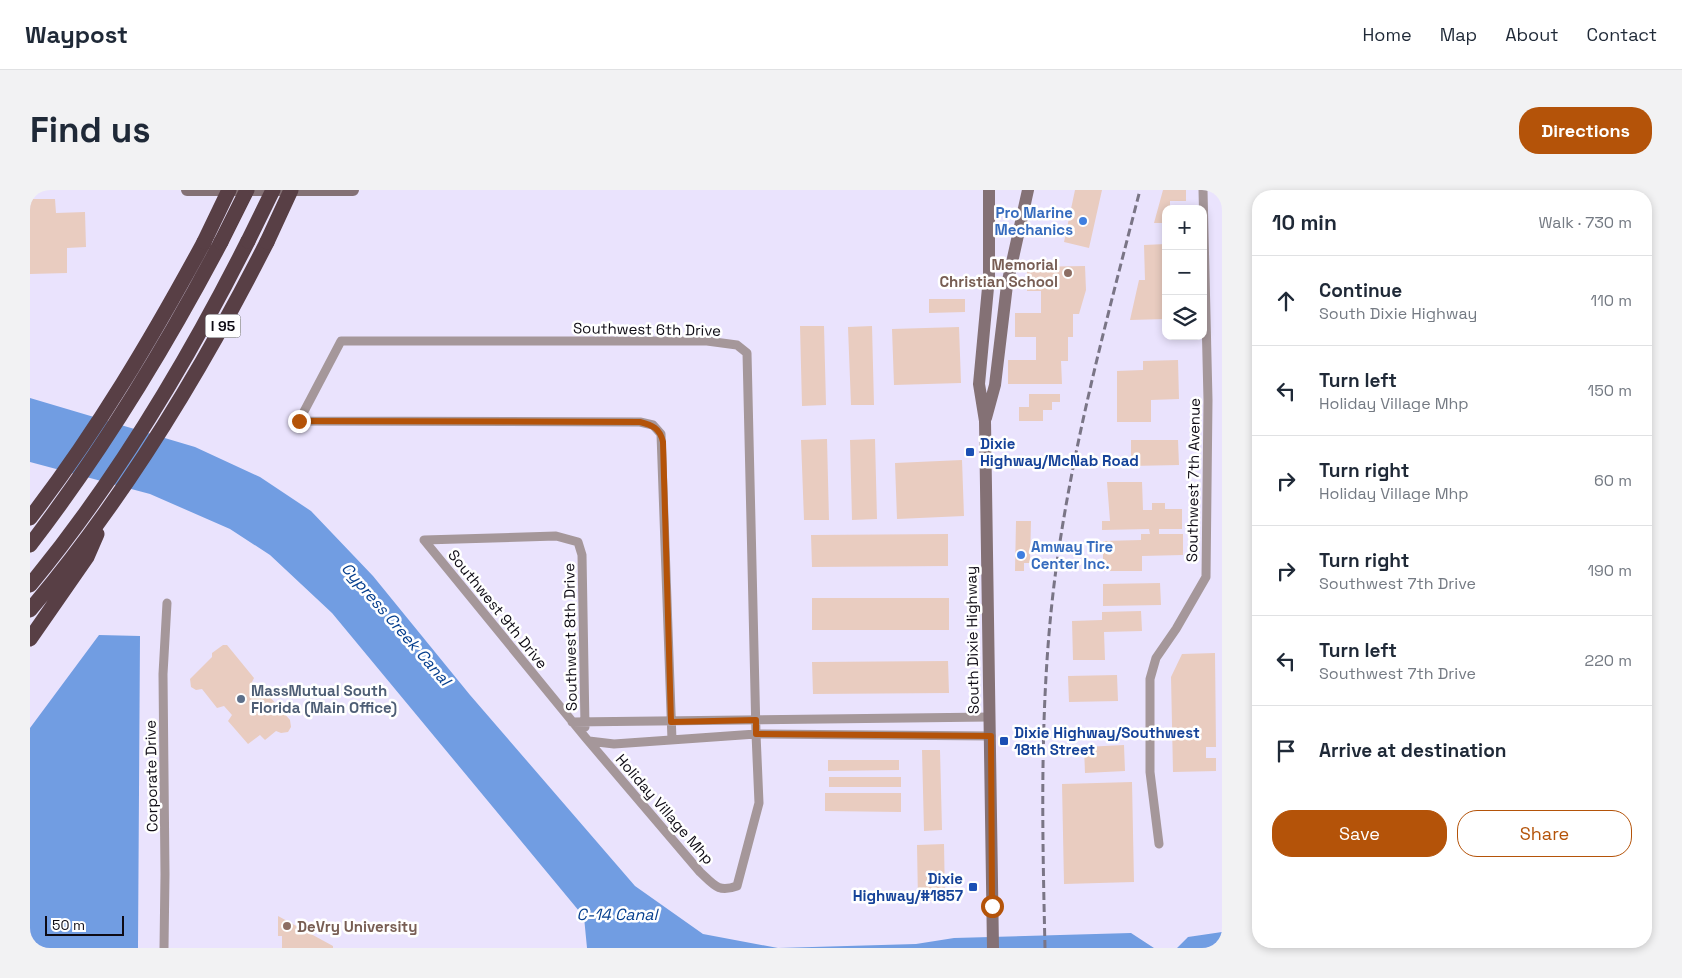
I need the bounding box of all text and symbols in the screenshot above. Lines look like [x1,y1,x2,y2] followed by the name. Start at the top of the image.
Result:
[25,19,128,50] text: Waypost
[1363,23,1412,46] text: Home
[1440,23,1477,46] text: Map
[1505,23,1559,46] text: About
[1587,23,1657,46] text: Contact
[1519,107,1652,154] button: Directions
[30,108,151,152] text: Find us
[995,203,1073,239] place label: Pro Marine Mechanics
[1162,205,1207,340] map controls
[1162,205,1207,250] button: +
[1272,209,1337,236] text: 10 min
[1538,212,1632,233] text: Walk · 730 m
[1077,215,1089,227] marker: Pro Marine Mechanics
[1162,250,1207,295] button: −
[939,255,1058,291] place label: Memorial Christian School
[1062,267,1074,279] marker: Memorial Christian School
[1319,278,1402,303] text: Continue
[1272,287,1300,315] icon: ahead
[1590,290,1632,311] text: 110 m
[1162,295,1207,340] button: layers
[1319,303,1477,324] text: South Dixie Highway
[206,314,240,338] road number: I 95
[573,318,721,340] street label: Southwest 6th Drive
[1319,368,1397,393] text: Turn left
[1272,377,1300,405] icon: left
[1588,380,1632,401] text: 150 m
[1319,393,1469,414] text: Holiday Village Mhp
[1182,398,1204,562] street label: Southwest 7th Avenue
[288,410,311,433] route end
[980,434,1139,470] place label: Dixie Highway/McNab Road
[964,446,976,458] marker: Dixie Highway/McNab Road
[1319,458,1409,483] text: Turn right
[1272,467,1300,495] icon: right
[1594,470,1632,491] text: 60 m
[1319,483,1469,504] text: Holiday Village Mhp
[1031,537,1113,573] place label: Amway Tire Center Inc.
[444,546,552,673] street label: Southwest 9th Drive
[1319,548,1409,573] text: Turn right
[1015,549,1027,561] marker: Amway Tire Center Inc.
[1272,557,1300,585] icon: right
[337,558,457,692] water label: Cypress Creek Canal
[1587,560,1632,581] text: 190 m
[559,563,581,711] street label: Southwest 8th Drive
[961,566,983,714] street label: South Dixie Highway
[1319,573,1476,594] text: Southwest 7th Drive
[1319,638,1397,663] text: Turn left
[1272,647,1300,675] icon: left
[1585,650,1632,671] text: 220 m
[1319,663,1476,684] text: Southwest 7th Drive
[251,681,397,717] place label: MassMutual South Florida (Main Office)
[235,693,247,705] marker: MassMutual South Florida (Main Office)
[141,720,161,832] street label: Corporate Drive
[1014,723,1200,759] place label: Dixie Highway/Southwest 18th Street
[998,735,1010,747] marker: Dixie Highway/Southwest 18th Street
[1272,737,1300,765] icon: arrive
[1319,738,1507,763] text: Arrive at destination
[612,750,718,868] street label: Holiday Village Mhp
[1272,810,1447,857] button: Save
[1457,810,1632,857] button: Share
[853,869,963,905] place label: Dixie Highway/#1857
[967,881,979,893] marker: Dixie Highway/#1857
[981,895,1004,918] route start
[577,904,659,925] water label: C-14 Canal
[45,913,124,936] scale bar
[52,916,85,934] text: 50 m
[297,917,417,936] place label: DeVry University
[281,920,293,932] marker: DeVry University

